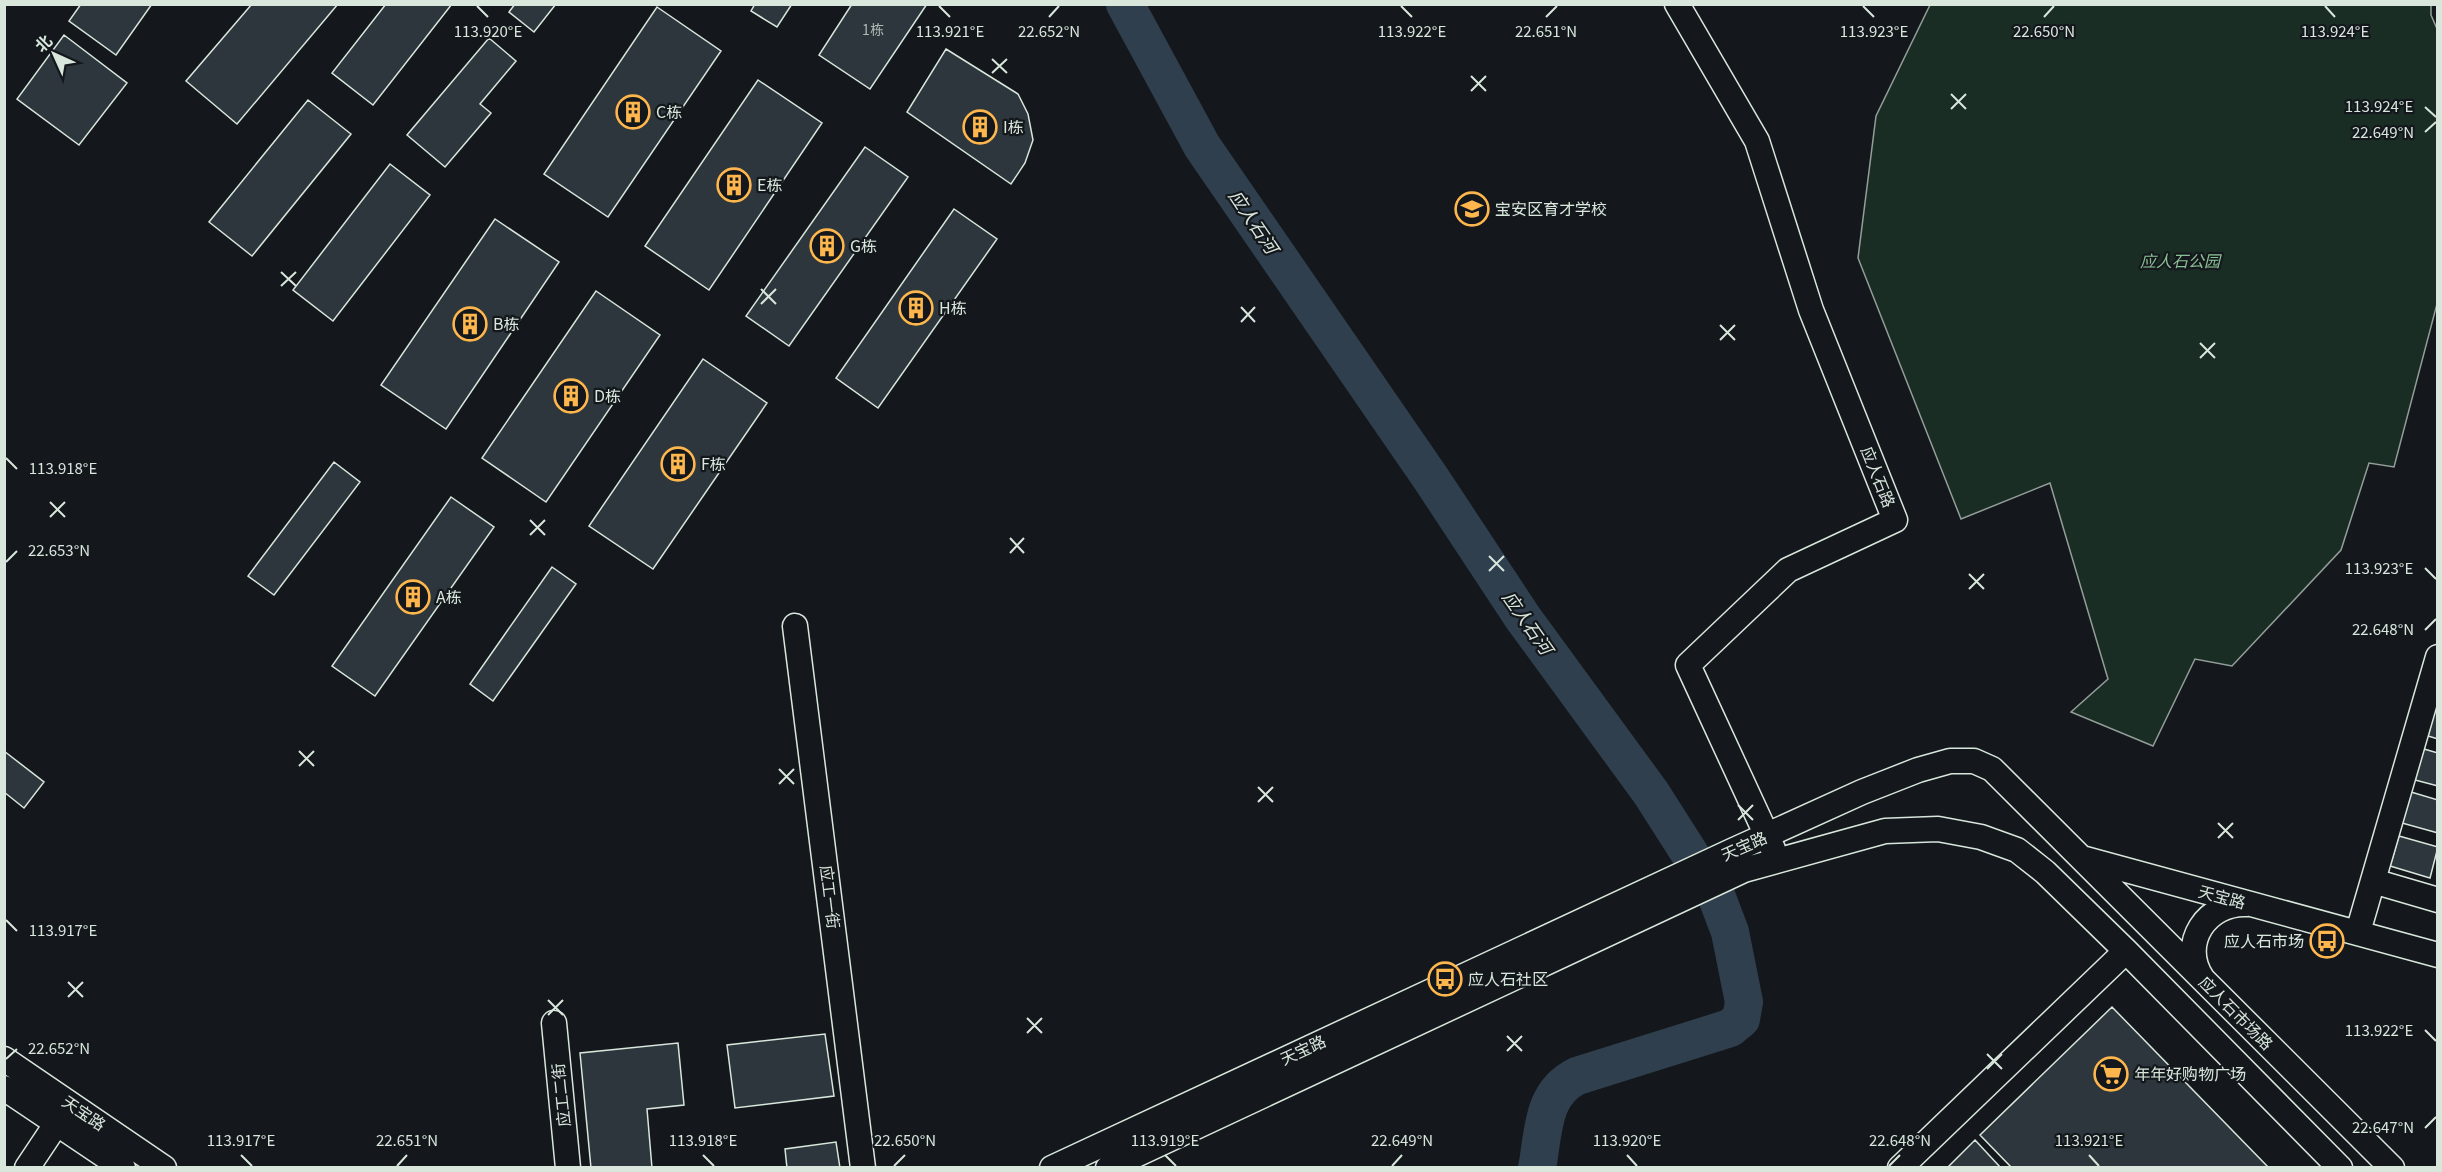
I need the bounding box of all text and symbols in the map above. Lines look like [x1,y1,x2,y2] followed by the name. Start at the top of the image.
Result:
[862,19,884,39] house number: 1栋
[454,20,522,41] text: 113.920°E
[916,20,984,41] text: 113.921°E
[1018,20,1080,41] text: 22.652°N
[1378,20,1446,41] text: 113.922°E
[1515,20,1577,41] text: 22.651°N
[1840,20,1908,41] text: 113.923°E
[2013,20,2075,41] text: 22.650°N
[2301,20,2369,41] text: 113.924°E
[24,24,84,84] north arrow
[29,29,57,57] text: 北
[615,94,651,130] building icon: C栋
[2345,95,2413,116] text: 113.924°E
[656,99,682,123] place label: C栋
[962,109,998,145] building icon: I栋
[1003,114,1024,138] place label: I栋
[2352,121,2414,142] text: 22.649°N
[716,167,752,203] building icon: E栋
[757,172,782,196] place label: E栋
[1224,184,1287,260] water label: 应人石河
[1454,191,1490,227] school or university icon: 宝安区育才学校
[1495,196,1607,220] place label: 宝安区育才学校
[809,228,845,264] building icon: G栋
[850,233,877,257] place label: G栋
[2140,248,2222,272] park label: 应人石公园
[898,290,934,326] building icon: H栋
[939,295,967,319] place label: H栋
[452,306,488,342] building icon: B栋
[493,311,520,335] place label: B栋
[553,378,589,414] building icon: D栋
[594,383,621,407] place label: D栋
[1856,442,1902,511] street label: 应人石路
[660,446,696,482] building icon: F栋
[701,451,726,475] place label: F栋
[29,457,97,478] text: 113.918°E
[28,539,90,560] text: 22.653°N
[2345,557,2413,578] text: 113.923°E
[395,579,431,615] building icon: A栋
[436,584,462,608] place label: A栋
[1497,585,1562,661] water label: 应人石河
[2352,618,2414,639] text: 22.648°N
[1717,824,1770,866] street label: 天宝路
[815,864,847,930] street label: 应工一街
[2196,878,2249,914] street label: 天宝路
[29,919,97,940] text: 113.917°E
[2309,923,2345,959] bus stop icon: 应人石市场
[2224,928,2304,952] place label: 应人石市场
[1427,961,1463,997] bus stop icon: 应人石社区
[1468,966,1548,990] place label: 应人石社区
[2194,970,2279,1055] street label: 应人石市场路
[2345,1019,2413,1040] text: 113.922°E
[1276,1028,1329,1070] street label: 天宝路
[28,1037,90,1058] text: 22.652°N
[2093,1056,2129,1092] supermarket icon: 年年好购物广场
[2134,1061,2246,1085] place label: 年年好购物广场
[545,1062,575,1128] street label: 应工二街
[58,1089,111,1136] street label: 天宝路
[2352,1116,2414,1137] text: 22.647°N
[207,1129,275,1150] text: 113.917°E
[376,1129,438,1150] text: 22.651°N
[669,1129,737,1150] text: 113.918°E
[874,1129,936,1150] text: 22.650°N
[1131,1129,1199,1150] text: 113.919°E
[1371,1129,1433,1150] text: 22.649°N
[1593,1129,1661,1150] text: 113.920°E
[1869,1129,1931,1150] text: 22.648°N
[2055,1129,2123,1150] text: 113.921°E

